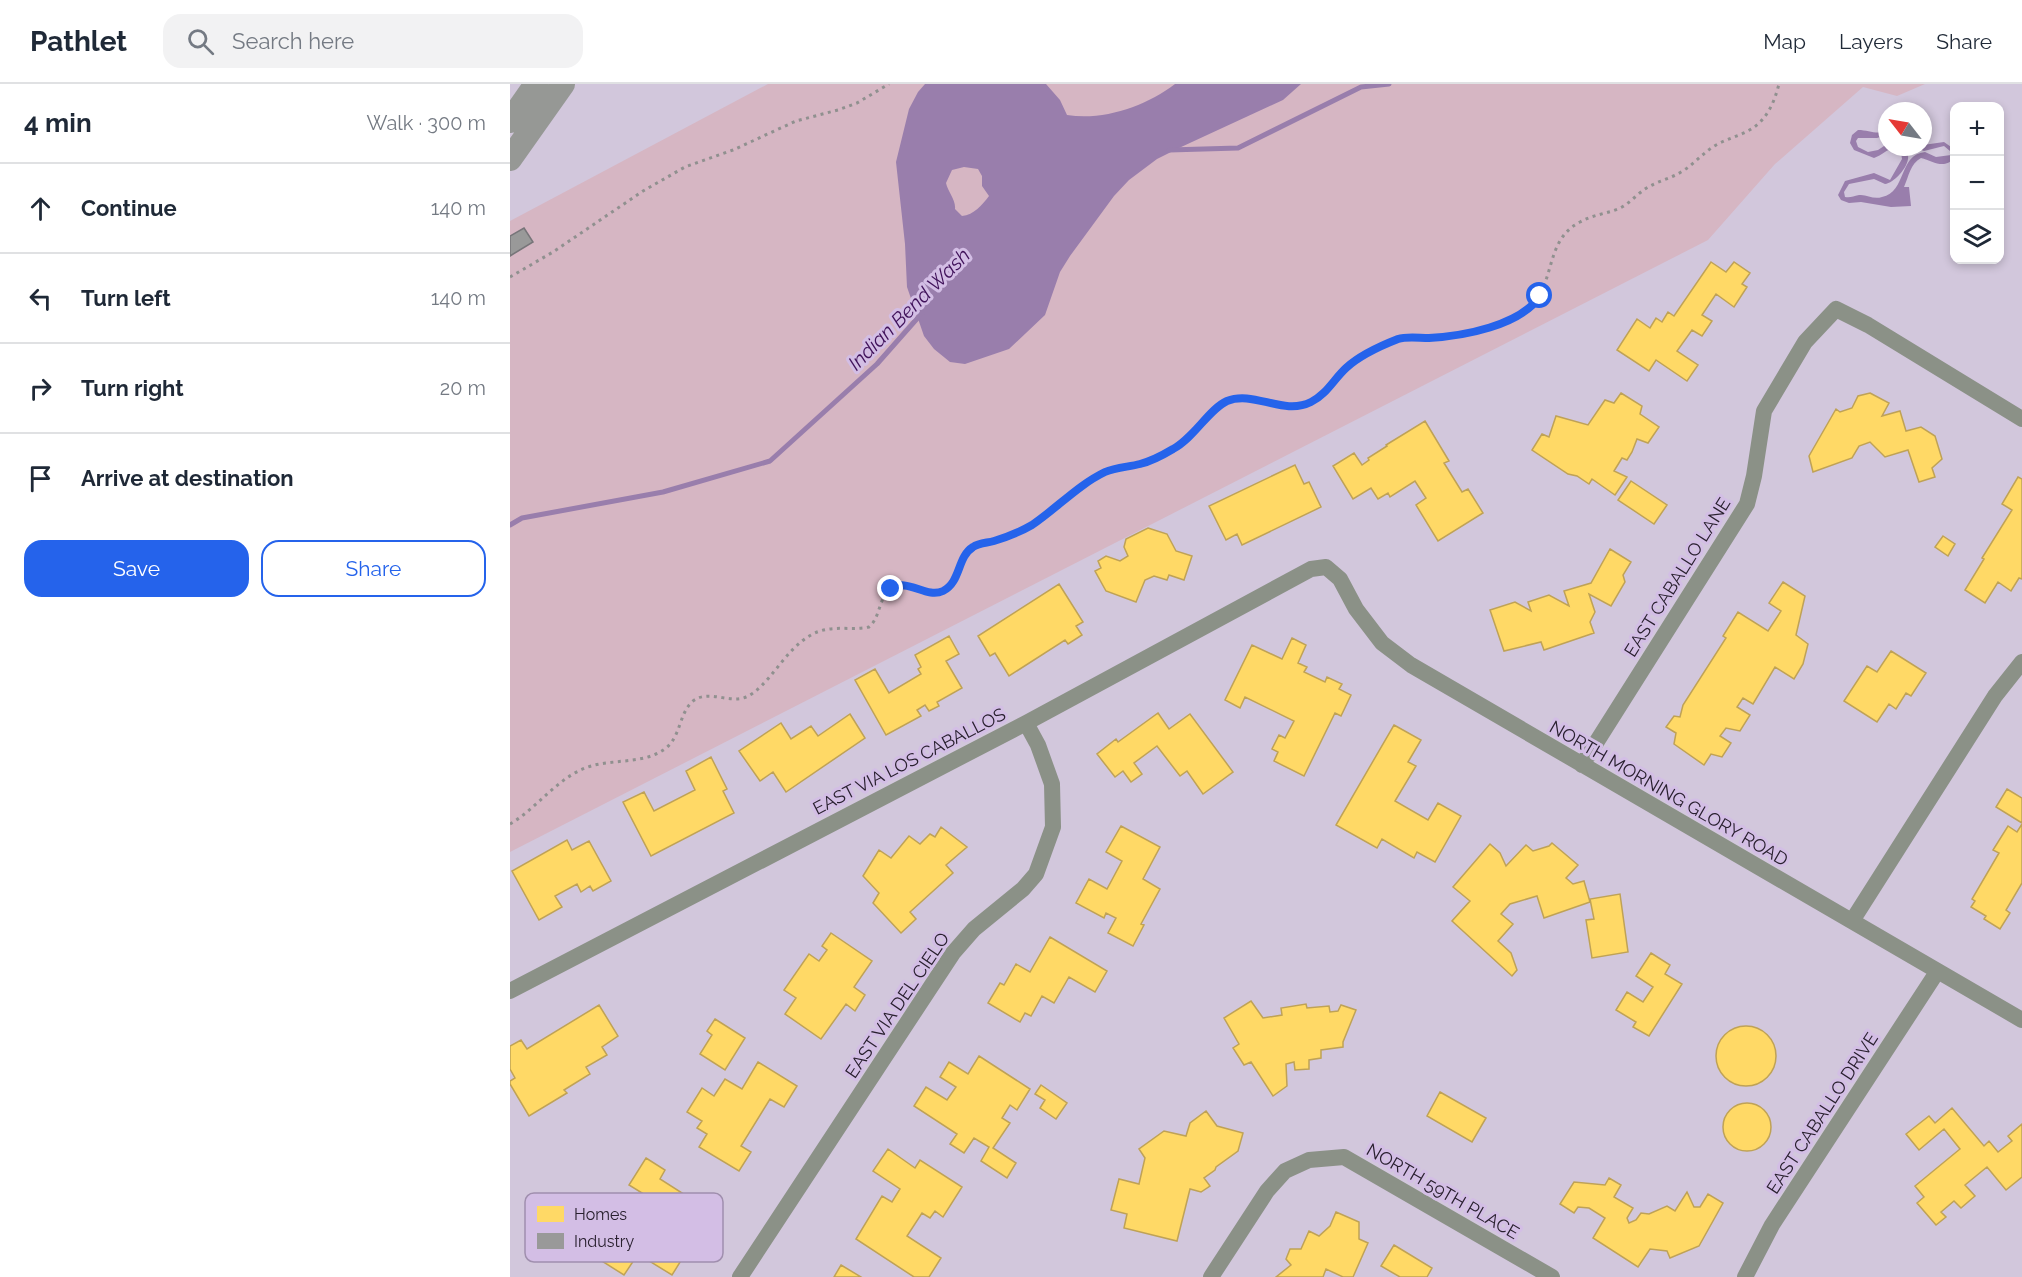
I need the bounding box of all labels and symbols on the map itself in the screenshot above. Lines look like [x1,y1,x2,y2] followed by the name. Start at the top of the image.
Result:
[1878,102,1932,156] north arrow
[843,243,975,375] water label: Indian Bend Wash
[1526,282,1552,308] route start
[1620,494,1734,660] street label: EAST CABALLO LANE
[877,575,903,601] route end
[809,703,1009,819] street label: EAST VIA LOS CABALLOS
[1546,716,1792,870] street label: NORTH MORNING GLORY ROAD
[841,928,953,1082] street label: EAST VIA DEL CIELO
[1762,1028,1882,1198] street label: EAST CABALLO DRIVE
[1363,1139,1523,1243] street label: NORTH 59TH PLACE
[525,1193,723,1262] legend
[574,1205,627,1224] text: Homes
[574,1232,634,1251] text: Industry

